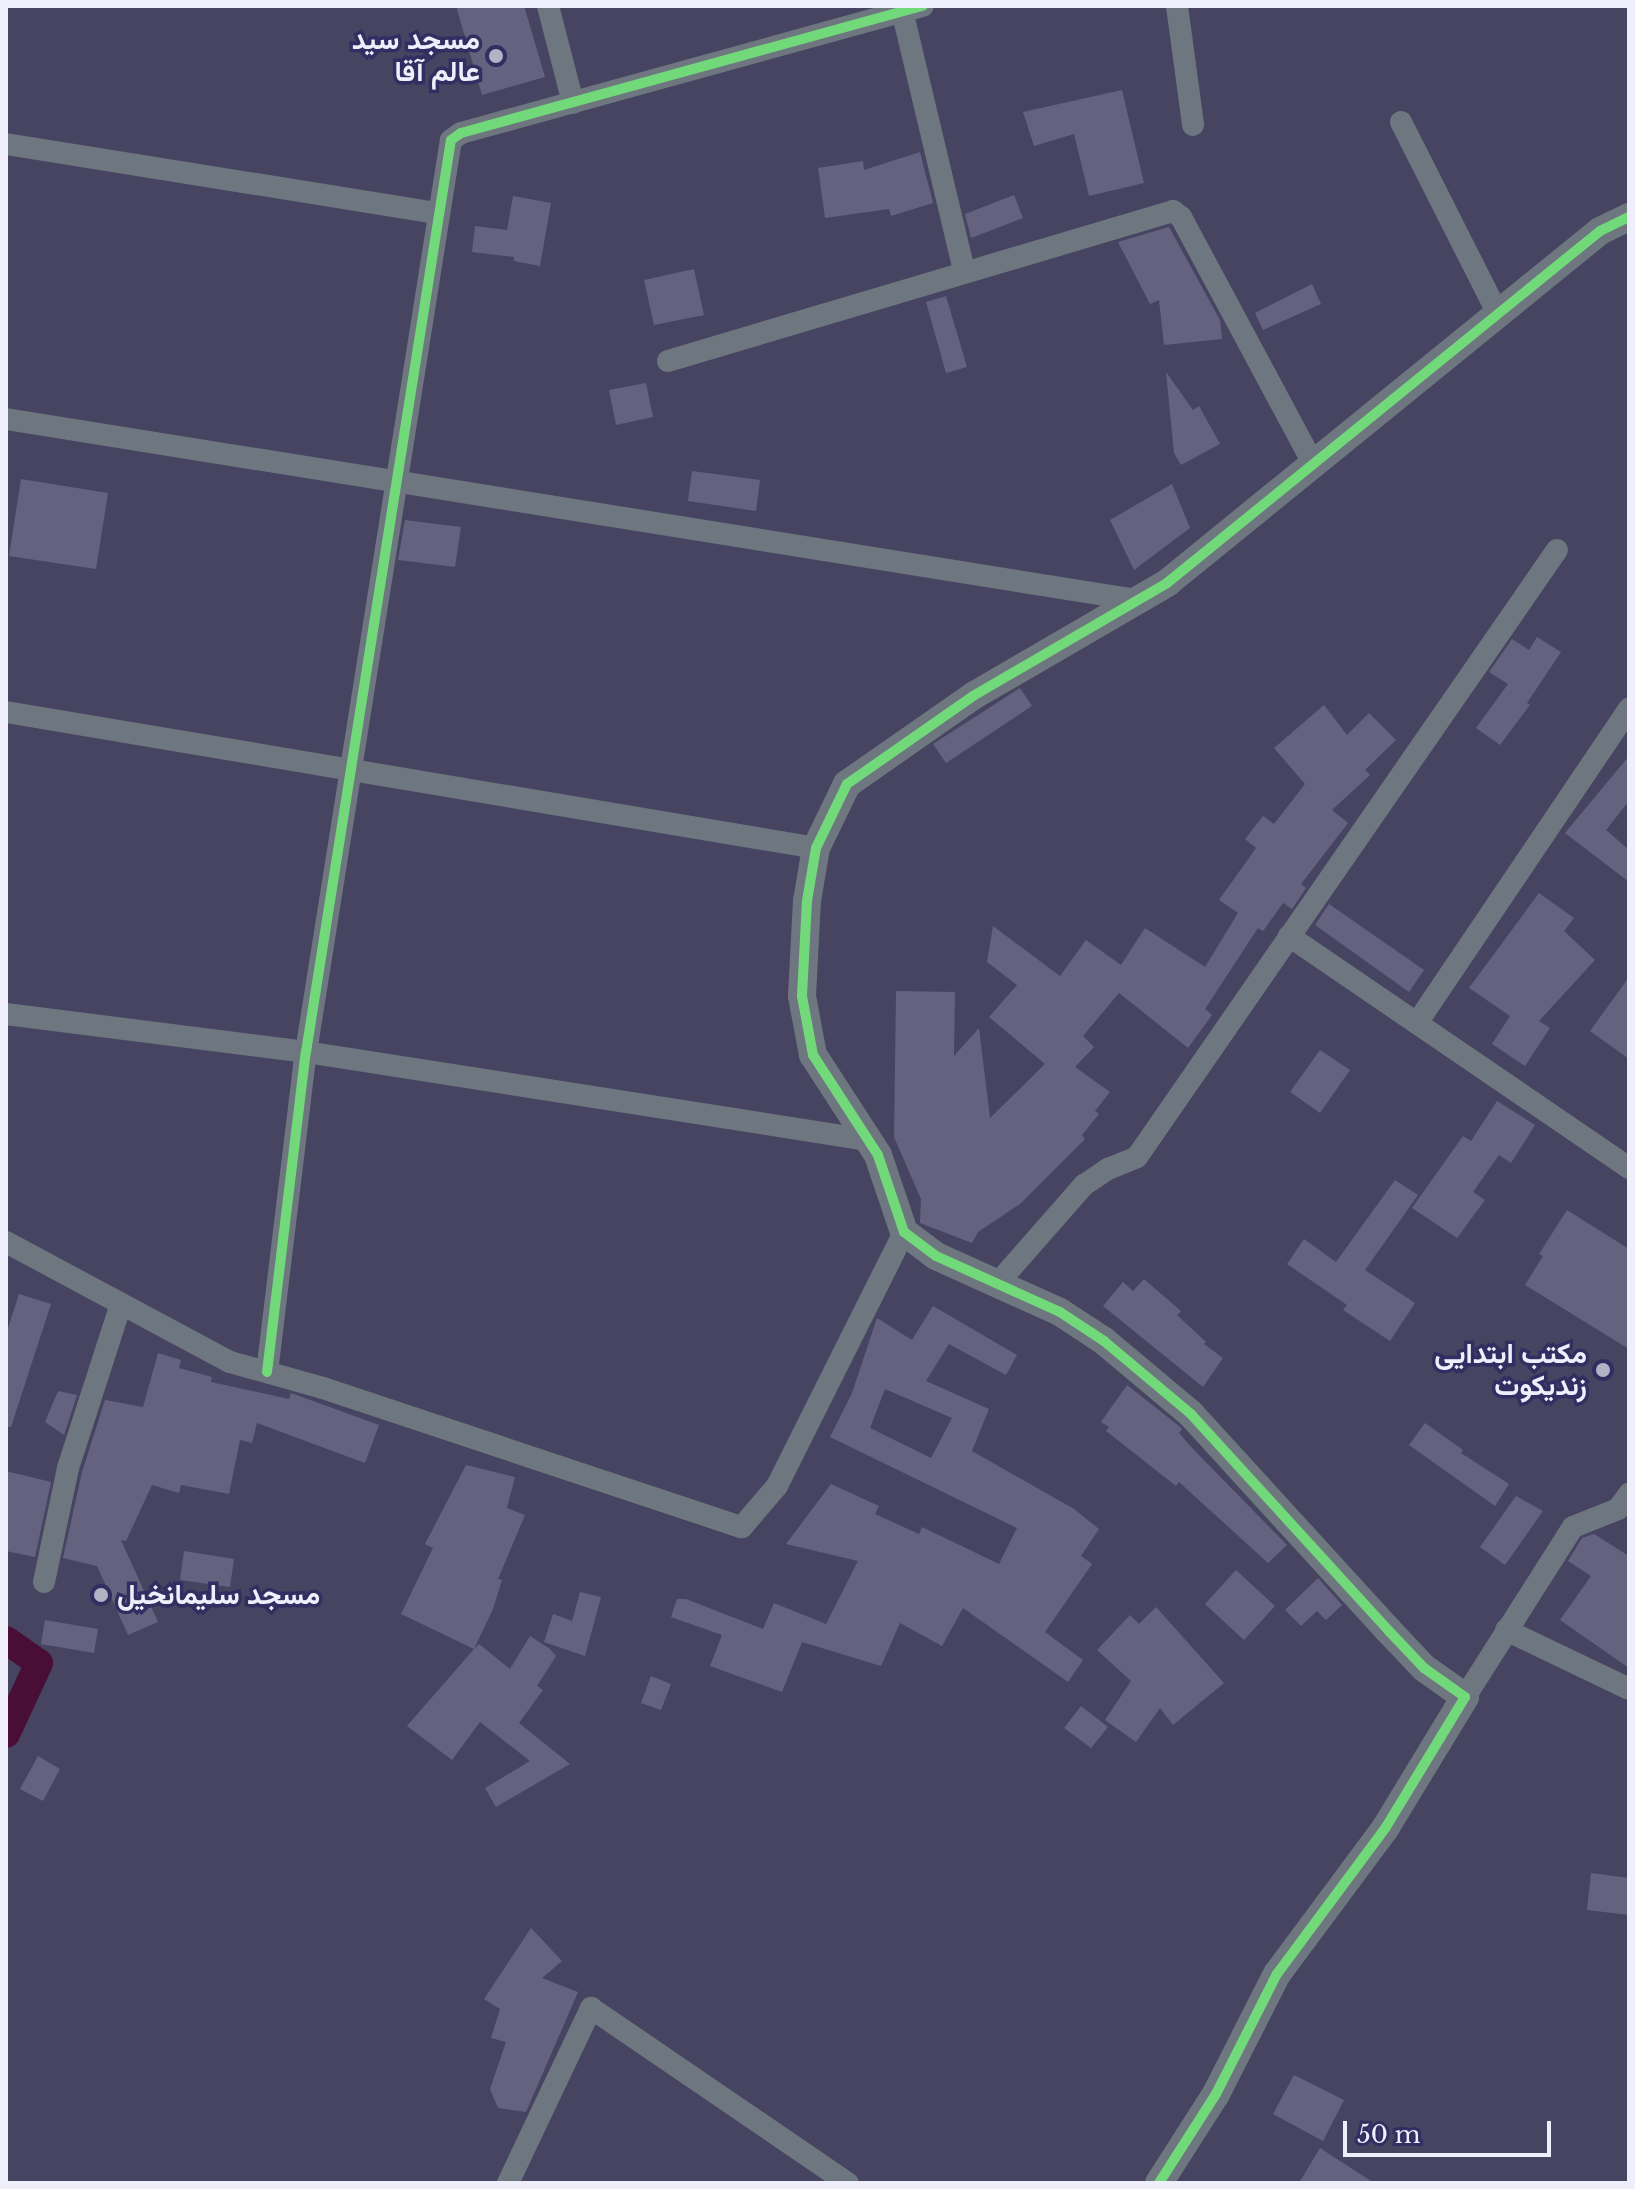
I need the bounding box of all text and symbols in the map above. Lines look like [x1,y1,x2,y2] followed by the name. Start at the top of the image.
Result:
[352,23,480,89] place label: مسجد سید عالم آقا
[487,47,505,65] marker: مسجد سید عالم آقا
[1434,1337,1587,1403] place label: مکتب ابتدایی زندیکوت
[1594,1361,1612,1379] marker: مکتب ابتدایی زندیکوت
[117,1578,320,1612] place label: مسجد سلیمانخیل
[92,1586,110,1604] marker: مسجد سلیمانخیل
[1347,2105,1555,2155] scale bar
[1357,2120,1420,2149] text: 50 m

